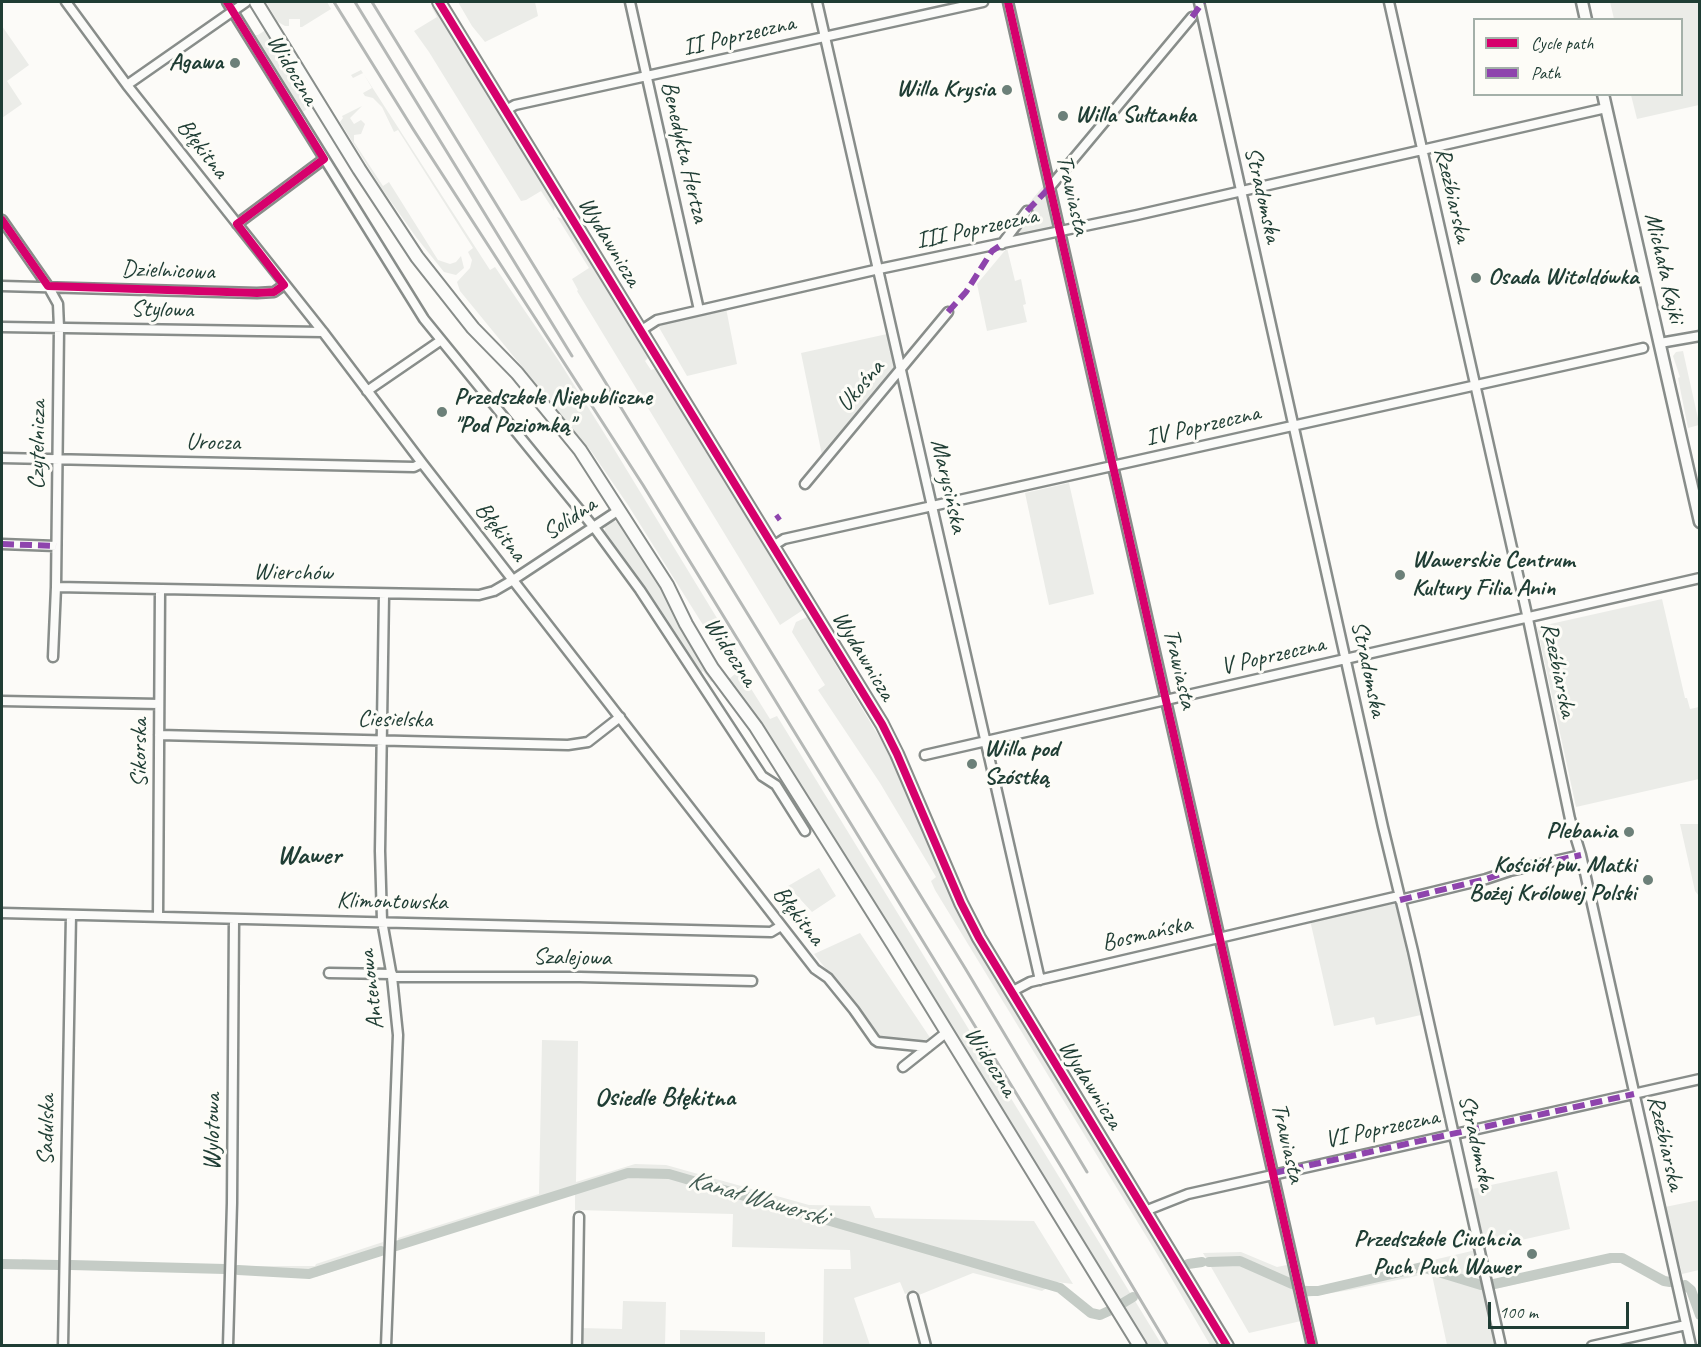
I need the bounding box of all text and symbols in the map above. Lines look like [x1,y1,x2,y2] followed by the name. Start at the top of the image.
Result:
[680,9,798,63] street label: II Poprzeczna
[1473,18,1683,96] legend
[260,30,324,110] street label: Widoczna
[1531,32,1593,54] text: Cycle path
[169,49,223,77] place label: Agawa
[228,56,242,70] marker: Agawa
[1531,62,1561,84] text: Path
[896,76,995,104] place label: Willa Krysia
[654,79,714,225] street label: Benedykta Hertza
[1000,83,1014,97] marker: Willa Krysia
[1075,102,1196,130] place label: Willa Sułtanka
[1056,109,1070,123] marker: Willa Sułtanka
[170,114,234,184] street label: Błękitna
[1237,144,1287,246] street label: Stradomska
[1427,145,1477,245] street label: Rzeźbiarska
[1049,152,1095,238] street label: Trawiasta
[571,192,647,292] street label: Wydawnicza
[913,202,1041,256] street label: III Poprzeczna
[1637,210,1691,326] street label: Michała Kajki
[121,255,215,287] street label: Dzielnicowa
[1488,264,1639,292] place label: Osada Witoldówka
[1469,271,1483,285] marker: Osada Witoldówka
[130,295,194,325] street label: Stylowa
[831,354,891,418] street label: Ukośna
[454,384,652,440] place label: Przedszkole Niepubliczne "Pod Poziomką"
[1143,399,1263,453] street label: IV Poprzeczna
[23,400,53,490] street label: Czytelnicza
[435,405,449,419] marker: Przedszkole Niepubliczne "Pod Poziomką"
[185,428,241,458] street label: Urocza
[923,436,973,536] street label: Marysińska
[538,491,602,547] street label: Solidna
[468,497,532,567] street label: Błękitna
[1412,547,1574,603] place label: Wawerskie Centrum Kultury Filia Anin
[253,558,333,588] street label: Wierchów
[1393,568,1407,582] marker: Wawerskie Centrum Kultury Filia Anin
[825,606,901,706] street label: Wydawnicza
[697,612,763,692] street label: Widoczna
[1344,618,1392,720] street label: Stradomska
[1534,620,1582,720] street label: Rzeźbiarska
[1156,626,1202,712] street label: Trawiasta
[1218,630,1328,682] street label: V Poprzeczna
[357,705,433,735] street label: Ciesielska
[126,718,154,788] street label: Sikorska
[984,736,1058,792] place label: Willa pod Szóstką
[965,757,979,771] marker: Willa pod Szóstką
[1546,818,1617,846] place label: Plebania
[1622,825,1636,839] marker: Plebania
[277,840,341,872] district label: Wawer
[1469,852,1636,908] place label: Kościół pw. Matki Bożej Królowej Polski
[1641,873,1655,887] marker: Kościół pw. Matki Bożej Królowej Polski
[766,881,830,951] street label: Błękitna
[336,887,448,917] street label: Klimontowska
[1099,910,1195,958] street label: Bosmańska
[533,943,611,973] street label: Szalejowa
[353,949,391,1031] street label: Antenowa
[957,1022,1023,1102] street label: Widoczna
[1051,1035,1129,1135] street label: Wydawnicza
[595,1082,735,1114] district label: Osiedle Błękitna
[1451,1092,1501,1194] street label: Stradomska
[199,1093,227,1171] street label: Wylotowa
[1640,1093,1690,1193] street label: Rzeźbiarska
[32,1094,62,1166] street label: Sadulska
[1264,1100,1310,1186] street label: Trawiasta
[1322,1103,1442,1155] street label: VI Poprzeczna
[685,1164,829,1234] water label: Kanał Wawerski
[1354,1226,1520,1282] place label: Przedszkole Ciuchcia Puch Puch Wawer
[1525,1247,1539,1261] marker: Przedszkole Ciuchcia Puch Puch Wawer
[1491,1290,1632,1328] scale bar
[1499,1301,1538,1323] text: 100 m

